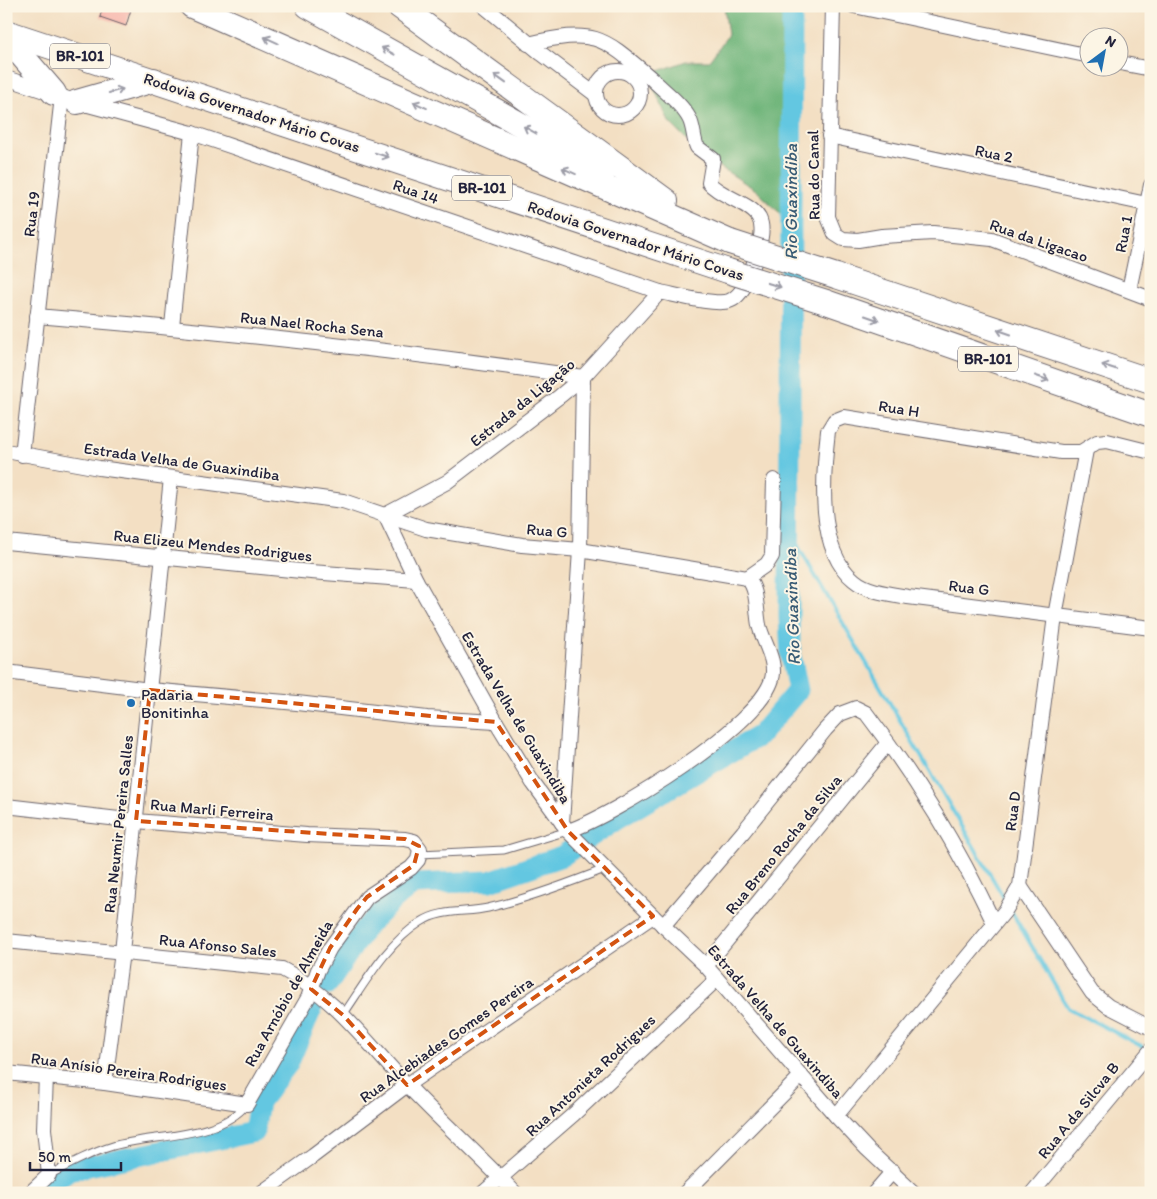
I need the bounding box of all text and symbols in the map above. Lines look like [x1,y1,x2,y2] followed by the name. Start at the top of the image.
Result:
[1080,28,1130,78] north arrow
[1102,32,1119,51] text: N
[264,34,279,44] one-way arrow
[50,44,110,68] road number: BR-101
[381,46,396,56] one-way arrow
[141,68,362,157] street label: Rodovia Governador Mário Covas
[493,74,507,84] one-way arrow
[107,86,123,95] one-way arrow
[413,100,428,110] one-way arrow
[523,125,538,135] one-way arrow
[803,129,824,220] street label: Rua do Canal
[973,140,1015,167] street label: Rua 2
[780,143,802,260] water label: Rio Guaxindiba
[374,151,389,160] one-way arrow
[562,165,577,175] one-way arrow
[391,175,442,208] street label: Rua 14
[452,176,512,200] road number: BR-101
[19,190,44,238] street label: Rua 19
[525,196,746,285] street label: Rodovia Governador Mário Covas
[1111,213,1136,254] street label: Rua 1
[987,215,1091,266] street label: Rua da Ligacao
[766,281,782,291] one-way arrow
[239,308,385,341] street label: Rua Nael Rocha Sena
[864,314,879,323] one-way arrow
[996,327,1012,336] one-way arrow
[958,346,1018,372] road number: BR-101
[466,354,579,451] street label: Estrada da Ligação
[1101,362,1117,372] one-way arrow
[1034,374,1049,383] one-way arrow
[877,396,921,421] street label: Rua H
[83,438,282,485] street label: Estrada Velha de Guaxindiba
[526,519,568,542] street label: Rua G
[113,526,313,565] street label: Rua Elizeu Mendes Rodrigues
[779,548,805,666] water label: Rio Guaxindiba
[947,576,990,599] street label: Rua G
[458,628,576,807] street label: Estrada Velha de Guaxindiba
[141,685,209,722] place label: Padaria Bonitinha
[125,697,137,709] marker: Padaria Bonitinha
[100,734,137,914] street label: Rua Neumir Pereira Salles
[721,770,846,918] street label: Rua Breno Rocha da Silva
[1001,790,1024,832] street label: Rua D
[149,795,275,824] street label: Rua Marli Ferreira
[240,916,337,1070] street label: Rua Arnóbio de Almeida
[158,930,278,961] street label: Rua Afonso Sales
[704,941,848,1103] street label: Estrada Velha de Guaxindiba
[356,972,537,1107] street label: Rua Alcebiades Gomes Pereira
[521,1010,659,1141] street label: Rua Antonieta Rodrigues
[30,1048,228,1095] street label: Rua Anísio Pereira Rodrigues
[1034,1058,1123,1162] street label: Rua A da Silcva B
[30,1139,121,1171] scale bar
[38,1148,71,1166] text: 50 m

